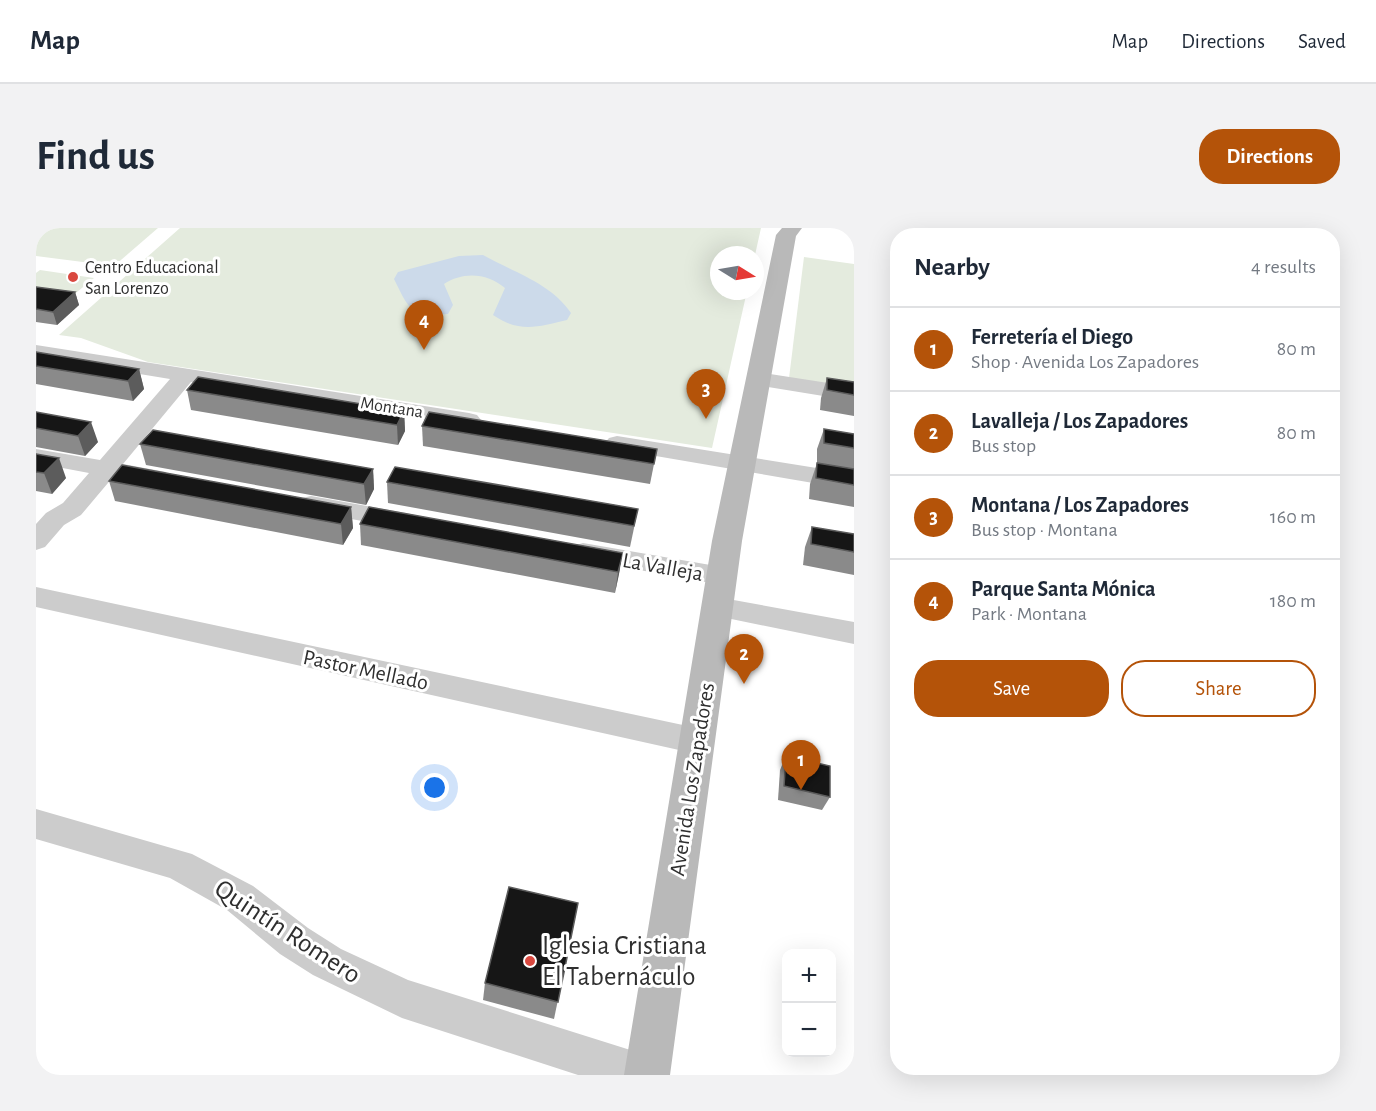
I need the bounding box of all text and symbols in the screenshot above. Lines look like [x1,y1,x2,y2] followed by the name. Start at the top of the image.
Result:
[30,27,80,55] text: Map
[1112,31,1148,52] text: Map
[1181,31,1265,52] text: Directions
[1298,31,1346,52] text: Saved
[1199,129,1340,184] button: Directions
[36,135,155,177] text: Find us
[710,246,764,300] north arrow
[914,254,990,280] text: Nearby
[1251,257,1316,277] text: 4 results
[85,259,219,298] place label: Centro Educacional San Lorenzo
[66,270,80,284] marker: Centro Educacional San Lorenzo
[404,300,444,350] pin: 4
[971,326,1133,348] text: Ferretería el Diego
[930,339,937,359] text: 1
[1277,339,1316,359] text: 80 m
[971,352,1199,372] text: Shop · Avenida Los Zapadores
[686,370,726,419] pin: 3
[359,394,425,422] street label: Montana
[971,410,1188,432] text: Lavalleja / Los Zapadores
[929,423,938,443] text: 2
[1277,423,1316,443] text: 80 m
[971,436,1036,456] text: Bus stop
[971,494,1189,516] text: Montana / Los Zapadores
[929,507,938,527] text: 3
[1270,507,1316,527] text: 160 m
[971,520,1118,540] text: Bus stop · Montana
[621,549,705,585] street label: La Valleja
[971,578,1156,600] text: Parque Santa Mónica
[928,591,939,611] text: 4
[1270,591,1316,611] text: 180 m
[971,604,1087,624] text: Park · Montana
[724,634,764,684] pin: 2
[301,646,430,694] street label: Pastor Mellado
[914,660,1109,717] button: Save
[1121,660,1316,717] button: Share
[666,681,718,877] street label: Avenida Los Zapadores
[782,740,820,790] pin: 1
[420,773,449,802] your location
[209,874,366,989] street label: Quintín Romero
[542,932,707,990] place label: Iglesia Cristiana El Tabernáculo
[782,949,836,1057] map controls
[782,949,836,1003] button: +
[523,954,537,968] marker: Iglesia Cristiana El Tabernáculo
[782,1003,836,1057] button: −

